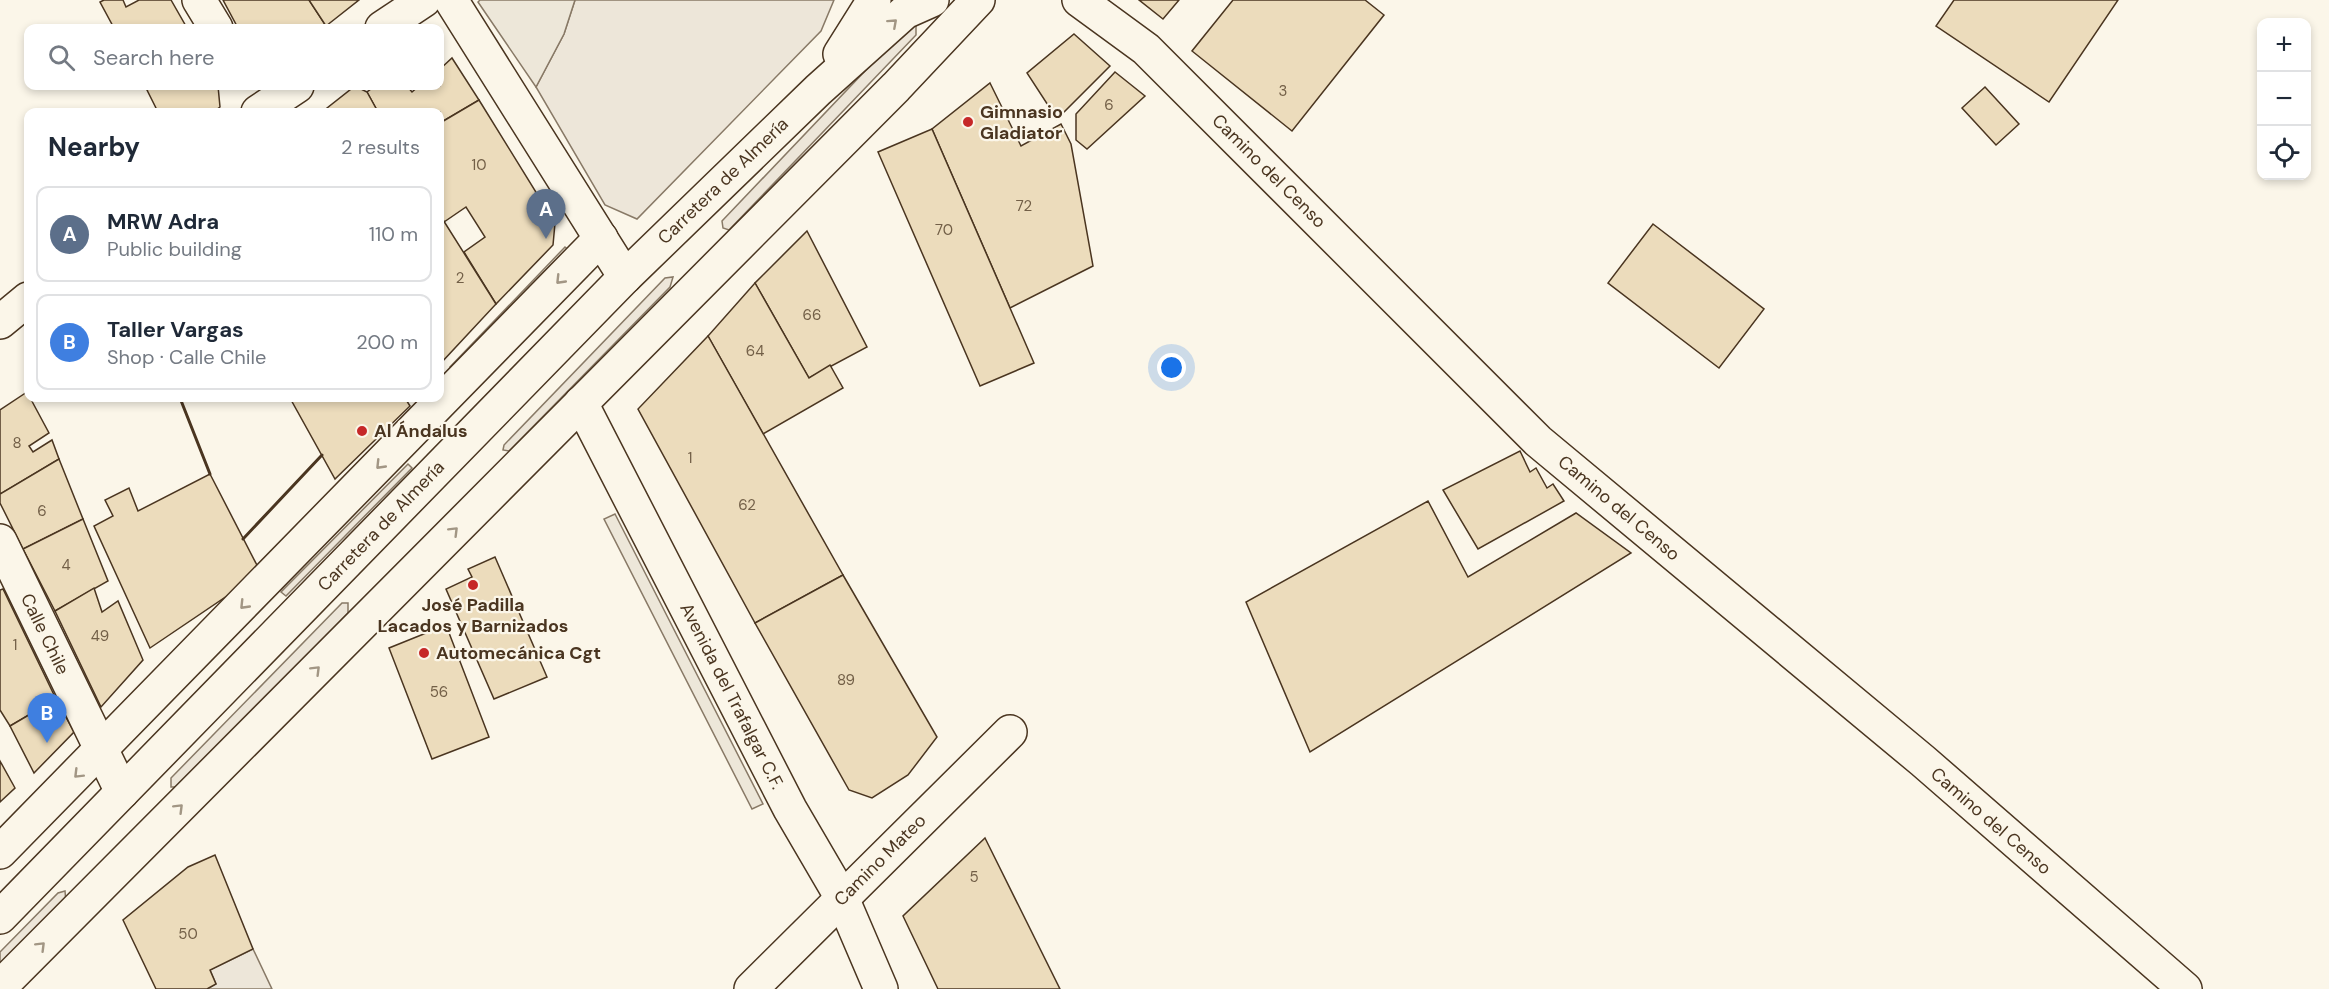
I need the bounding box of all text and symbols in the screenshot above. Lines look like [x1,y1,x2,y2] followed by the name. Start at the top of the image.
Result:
[2257,18,2311,180] map controls
[2257,18,2311,72] button: +
[886,19,897,30] one-way arrow
[24,24,444,90] search box
[45,41,78,74] icon: search
[93,43,214,72] text: Search here
[2257,72,2311,126] button: −
[1279,81,1287,101] house number: 3
[1104,95,1114,115] house number: 6
[980,100,1063,145] place label: Gimnasio Gladiator
[1207,109,1331,233] street label: Camino del Censo
[652,112,794,250] street label: Carretera de Almería
[961,115,975,129] marker: Gimnasio Gladiator
[2257,126,2311,180] button: locate
[48,130,140,164] text: Nearby
[341,134,420,160] text: 2 results
[472,155,486,175] house number: 10
[526,190,566,239] pin: A
[1016,196,1032,216] house number: 72
[107,207,219,236] text: MRW Adra
[935,220,953,240] house number: 70
[62,221,77,247] text: A
[369,221,418,247] text: 110 m
[107,236,242,262] text: Public building
[456,268,464,288] house number: 2
[556,274,567,284] one-way arrow
[803,305,821,325] house number: 66
[107,315,244,344] text: Taller Vargas
[63,329,76,355] text: B
[356,329,418,355] text: 200 m
[746,341,764,361] house number: 64
[107,344,266,370] text: Shop · Calle Chile
[1157,353,1186,382] your location
[374,419,467,443] place label: Al Ándalus
[355,424,369,438] marker: Al Ándalus
[12,433,22,453] house number: 8
[688,448,692,468] house number: 1
[1553,450,1685,566] street label: Camino del Censo
[312,455,450,597] street label: Carretera de Almería
[376,458,387,468] one-way arrow
[738,495,756,515] house number: 62
[37,501,47,521] house number: 6
[446,528,457,539] one-way arrow
[61,555,71,575] house number: 4
[466,578,480,592] marker: José Padilla Lacados y Barnizados
[15,589,75,679] street label: Calle Chile
[378,593,568,638] place label: José Padilla Lacados y Barnizados
[240,597,251,608] one-way arrow
[675,599,789,793] street label: Avenida del Trafalgar C.F.
[91,626,109,646] house number: 49
[13,635,17,655] house number: 1
[436,641,601,665] place label: Automecánica Cgt
[417,646,431,660] marker: Automecánica Cgt
[309,666,320,677] one-way arrow
[837,670,855,690] house number: 89
[430,682,448,702] house number: 56
[28,694,66,743] pin: B
[1926,762,2056,880] street label: Camino del Censo
[74,767,84,778] one-way arrow
[171,804,182,815] one-way arrow
[829,809,931,911] street label: Camino Mateo
[969,867,979,887] house number: 5
[178,924,198,944] house number: 50
[35,942,45,953] one-way arrow

